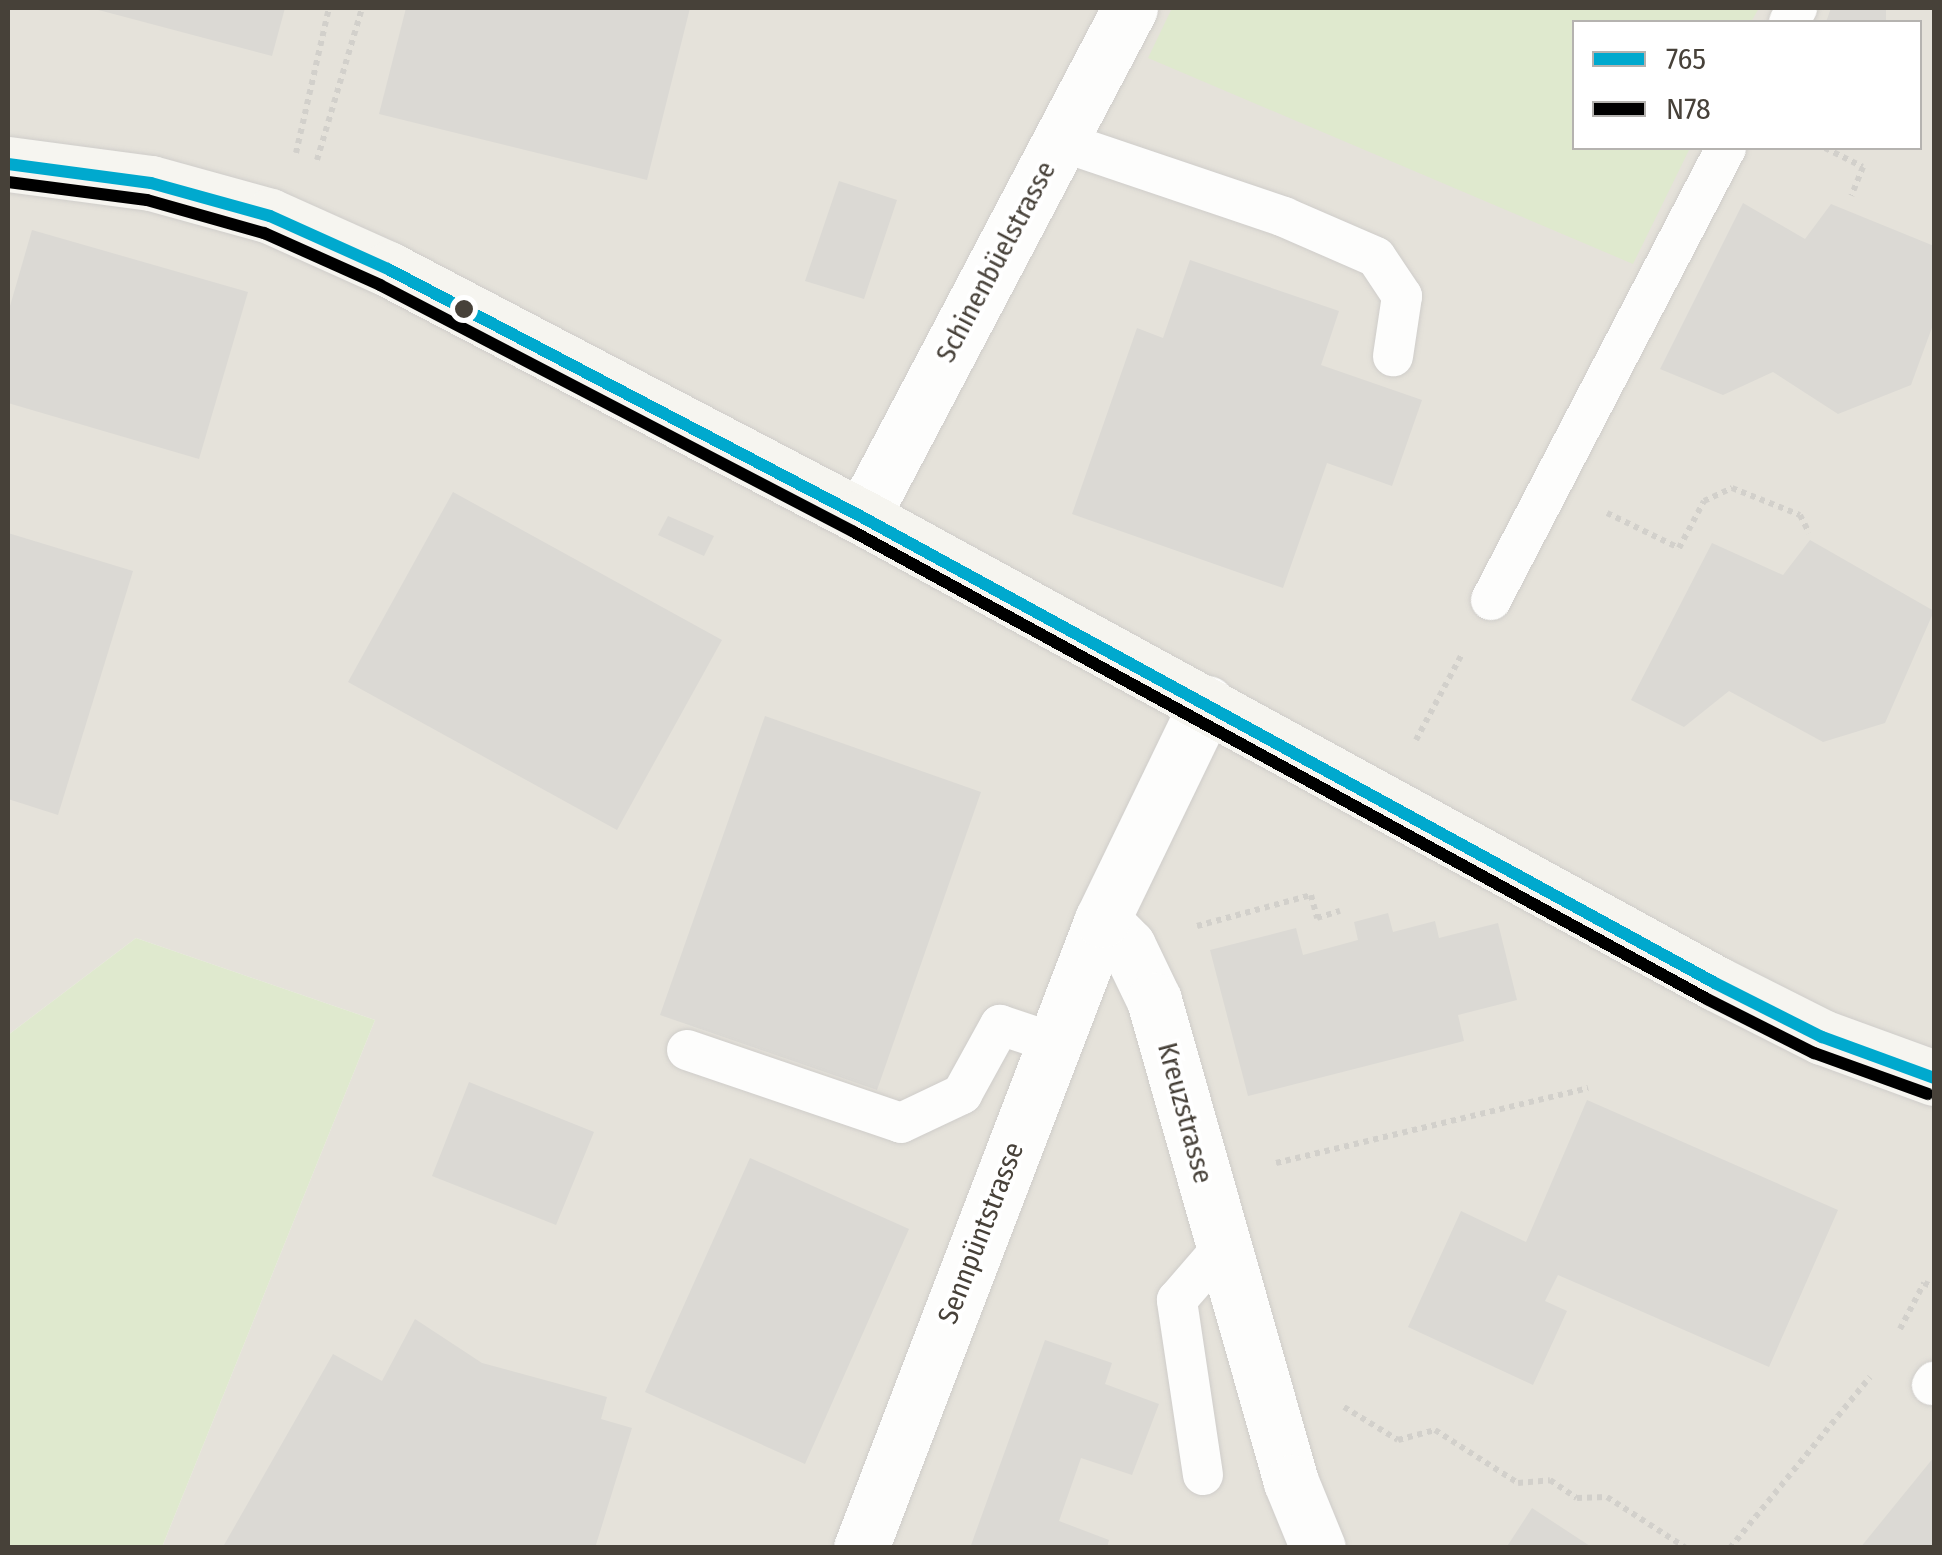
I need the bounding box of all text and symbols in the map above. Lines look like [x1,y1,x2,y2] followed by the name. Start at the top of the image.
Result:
[1572,20,1922,150] legend
[1666,41,1706,77] text: 765
[1666,91,1711,127] text: N78
[929,156,1063,368] street label: Schinenbüelstrasse
[454,299,474,319] unlabelled marker
[1150,1039,1220,1187] street label: Kreuzstrasse
[931,1138,1031,1328] street label: Sennpüntstrasse

